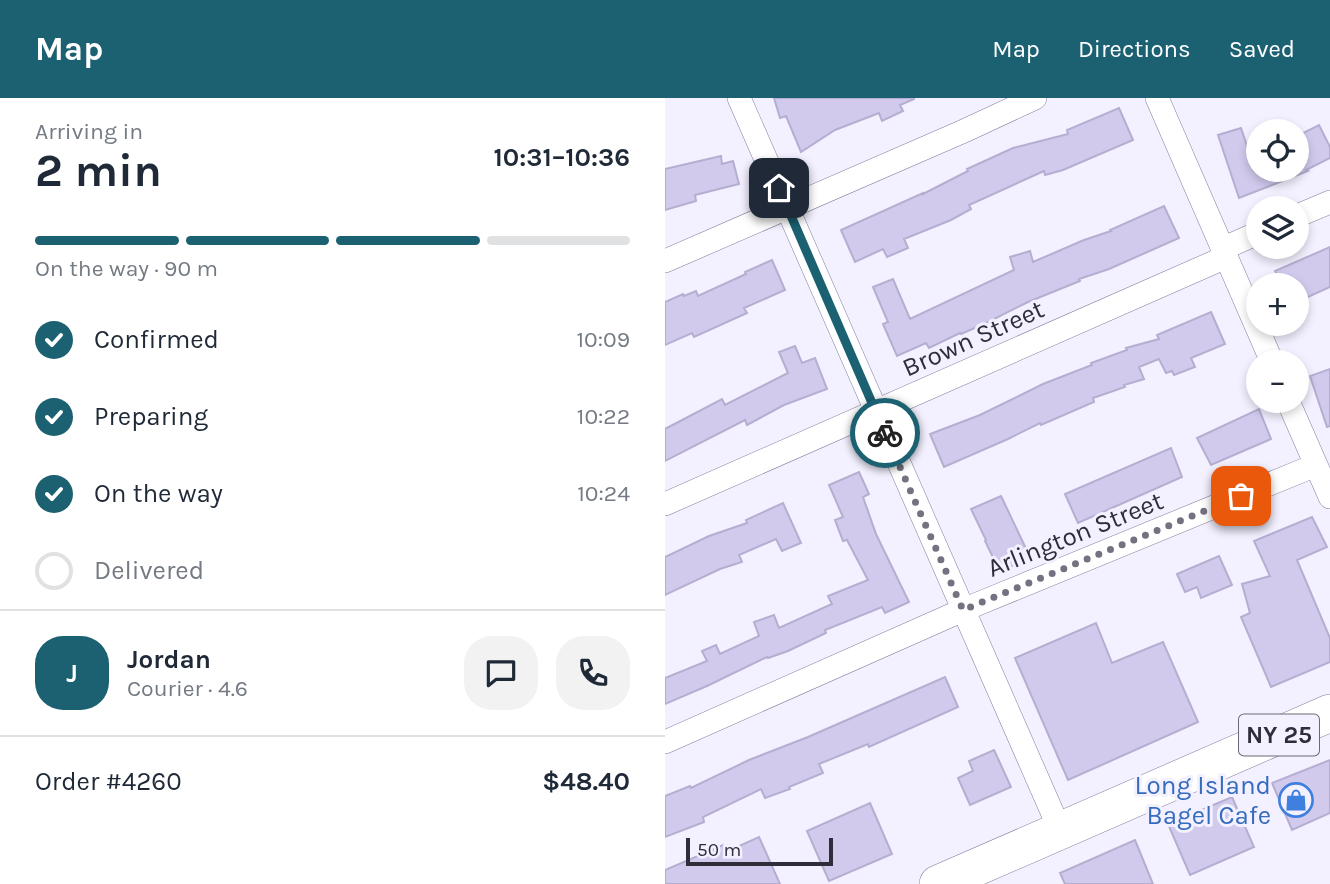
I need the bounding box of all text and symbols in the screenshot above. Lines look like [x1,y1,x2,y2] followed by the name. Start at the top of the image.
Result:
[35,30,103,68] text: Map
[992,35,1040,63] text: Map
[1078,35,1191,63] text: Directions
[1229,35,1295,63] text: Saved
[35,118,143,145] text: Arriving in
[1246,119,1309,413] map controls
[1246,119,1309,182] button: locate
[494,142,630,173] text: 10:31–10:36
[35,144,162,198] text: 2 min
[749,158,809,218] pin
[760,169,798,207] icon: home
[1246,196,1309,259] button: layers
[35,255,218,282] text: On the way · 90 m
[1246,273,1309,336] button: +
[898,293,1049,383] street label: Brown Street
[35,321,73,359] icon: check
[94,324,219,355] text: Confirmed
[576,326,630,353] text: 10:09
[1246,350,1309,413] button: −
[35,398,73,436] icon: check
[850,398,920,468] courier
[94,401,208,432] text: Preparing
[577,403,630,430] text: 10:22
[866,414,904,452] icon: bike
[1211,466,1271,526] pin
[35,475,73,513] icon: check
[1222,477,1260,515] icon: bag
[94,478,223,509] text: On the way
[577,480,630,507] text: 10:24
[983,485,1168,584] street label: Arlington Street
[94,555,204,586] text: Delivered
[464,636,538,710] button: chat
[556,636,630,710] button: phone
[127,644,211,675] text: Jordan
[66,658,78,689] text: J
[127,675,248,702] text: Courier · 4.6
[1239,714,1319,756] road number: NY 25
[35,766,182,797] text: Order #4260
[542,766,630,797] text: $48.40
[1134,770,1271,831] place label: Long Island Bagel Cafe
[1277,781,1315,819] shop icon: Long Island Bagel Cafe
[686,835,833,867] scale bar
[697,839,741,861] text: 50 m

